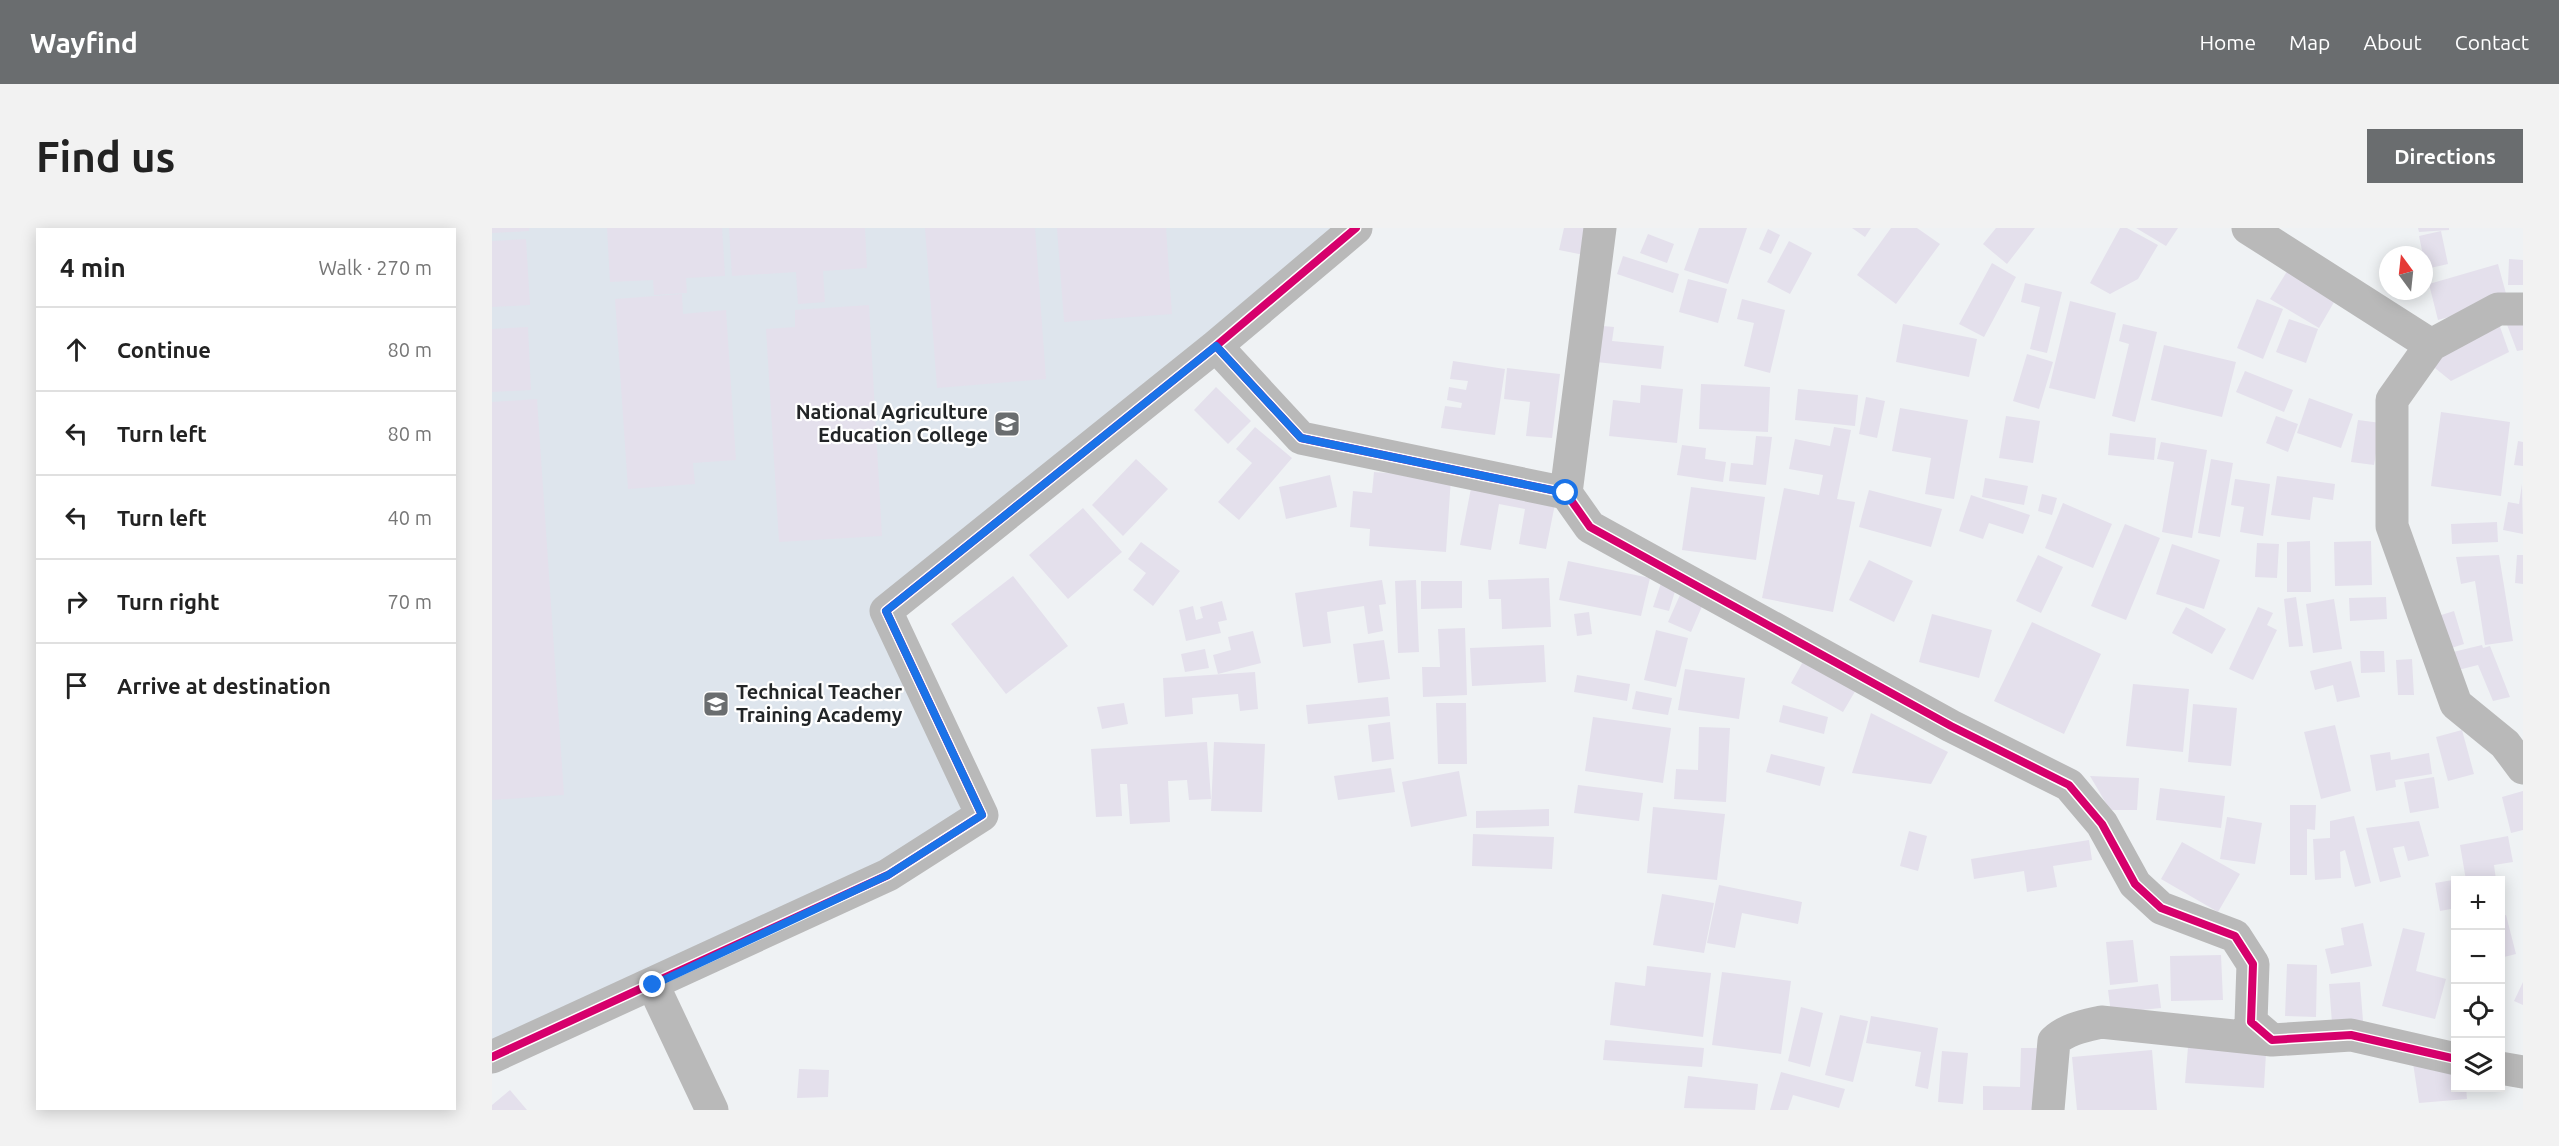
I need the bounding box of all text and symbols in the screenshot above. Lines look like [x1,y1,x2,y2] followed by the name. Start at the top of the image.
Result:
[30,27,138,58] text: Wayfind
[2199,30,2256,54] text: Home
[2289,30,2330,54] text: Map
[2363,30,2422,54] text: About
[2455,30,2529,54] text: Contact
[2367,129,2523,183] button: Directions
[36,133,175,180] text: Find us
[2379,246,2433,300] north arrow
[60,253,126,282] text: 4 min
[319,256,432,279] text: Walk · 270 m
[60,333,93,366] icon: ahead
[117,337,211,362] text: Continue
[388,338,432,361] text: 80 m
[796,400,988,446] place label: National Agriculture Education College
[992,409,1022,439] school or university icon: National Agriculture Education College
[60,417,93,450] icon: left
[117,421,207,446] text: Turn left
[388,422,432,445] text: 80 m
[1552,479,1578,505] route start
[60,501,93,534] icon: left
[117,505,207,530] text: Turn left
[388,506,432,529] text: 40 m
[60,585,93,618] icon: right
[117,589,219,614] text: Turn right
[388,590,432,613] text: 70 m
[60,669,93,702] icon: arrive
[117,673,331,698] text: Arrive at destination
[736,680,903,726] place label: Technical Teacher Training Academy
[701,689,731,719] school or university icon: Technical Teacher Training Academy
[2451,876,2505,1092] map controls
[2451,876,2505,930] button: +
[2451,930,2505,984] button: −
[639,971,665,997] route end
[2451,984,2505,1038] button: locate
[2451,1038,2505,1092] button: layers

